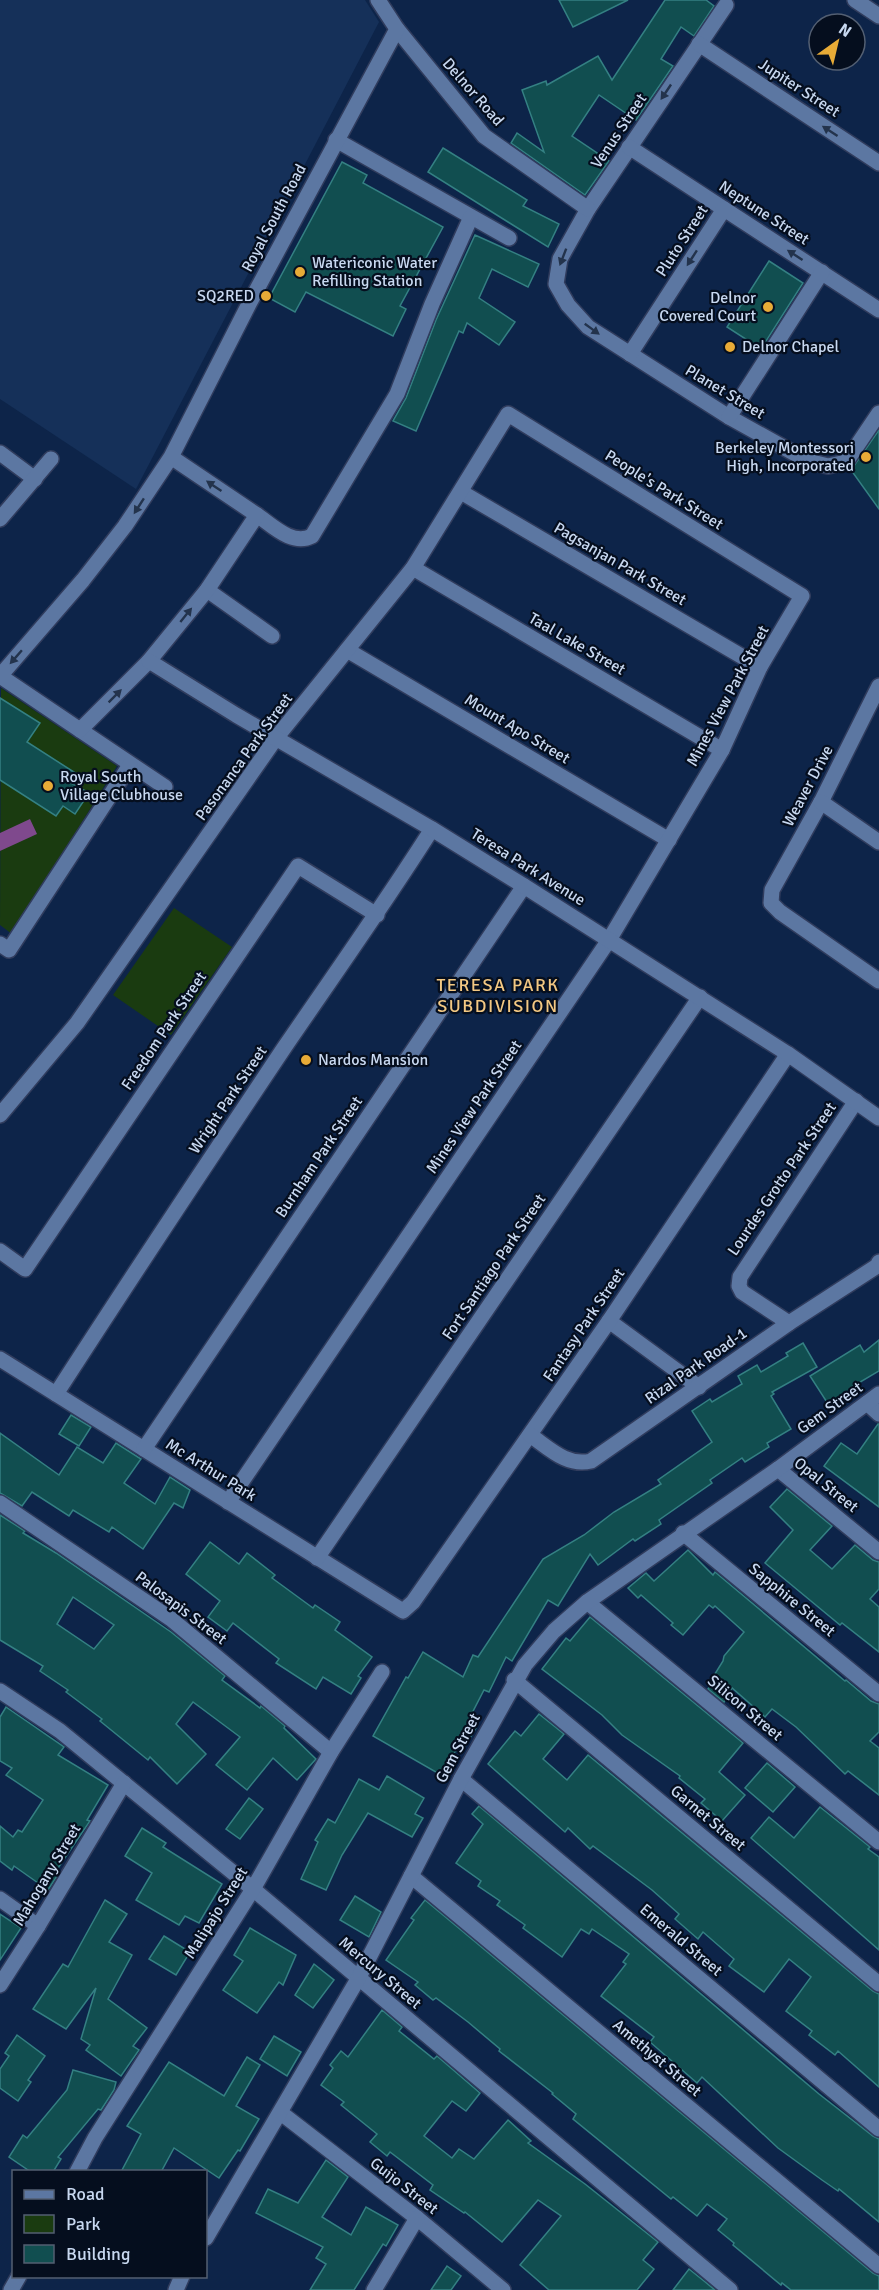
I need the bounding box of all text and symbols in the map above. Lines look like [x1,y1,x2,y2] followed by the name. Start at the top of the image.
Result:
[807,12,867,72] north arrow
[835,19,855,42] text: N
[438,54,508,130] street label: Delnor Road
[754,54,844,122] street label: Jupiter Street
[660,84,672,100] one-way arrow
[587,89,652,172] street label: Venus Street
[822,125,838,136] one-way arrow
[237,161,311,275] street label: Royal South Road
[715,176,813,250] street label: Neptune Street
[651,201,713,281] street label: Pluto Street
[558,249,568,267] one-way arrow
[687,250,698,266] one-way arrow
[787,250,803,261] one-way arrow
[312,253,437,291] place label: Watericonic Water Refilling Station
[293,265,307,279] marker: Watericonic Water Refilling Station
[197,286,254,306] place label: SQ2RED
[659,288,756,326] place label: Delnor Covered Court
[259,289,273,303] marker: SQ2RED
[761,300,775,314] marker: Delnor Covered Court
[584,323,600,335] one-way arrow
[742,337,839,357] place label: Delnor Chapel
[723,340,737,354] marker: Delnor Chapel
[682,360,769,424] street label: Planet Street
[715,438,854,476] place label: Berkeley Montessori High, Incorporated
[601,446,727,535] street label: People's Park Street
[859,450,873,464] marker: Berkeley Montessori High, Incorporated
[206,481,222,492] one-way arrow
[133,497,145,513] one-way arrow
[550,518,690,610] street label: Pagsanjan Park Street
[179,608,192,623] one-way arrow
[525,608,629,680] street label: Taal Lake Street
[682,622,774,770] street label: Mines View Park Street
[10,649,23,665] one-way arrow
[107,689,121,703] one-way arrow
[191,689,297,825] street label: Pasonanca Park Street
[461,690,574,769] street label: Mount Apo Street
[778,742,838,830] street label: Weaver Drive
[60,767,183,805] place label: Royal South Village Clubhouse
[41,779,55,793] marker: Royal South Village Clubhouse
[467,824,589,910] street label: Teresa Park Avenue
[117,968,211,1094] street label: Freedom Park Street
[436,974,560,1017] district label: TERESA PARK SUBDIVISION
[422,1036,526,1178] street label: Mines View Park Street
[184,1042,272,1158] street label: Wright Park Street
[318,1050,428,1070] place label: Nardos Mansion
[299,1053,313,1067] marker: Nardos Mansion
[271,1092,367,1221] street label: Burnham Park Street
[723,1098,841,1259] street label: Lourdes Grotto Park Street
[438,1190,550,1344] street label: Fort Santiago Park Street
[539,1264,630,1385] street label: Fantasy Park Street
[641,1323,751,1409] street label: Rizal Park Road-1
[793,1377,867,1439] street label: Gem Street
[162,1434,260,1506] street label: Mc Arthur Park
[790,1453,863,1517] street label: Opal Street
[745,1559,840,1641] street label: Sapphire Street
[131,1567,231,1649] street label: Palosapis Street
[703,1671,787,1745] street label: Silicon Street
[431,1709,485,1786] street label: Gem Street
[666,1781,750,1855] street label: Garnet Street
[9,1820,86,1930] street label: Mahogany Street
[180,1863,252,1963] street label: Malipajo Street
[636,1900,727,1981] street label: Emerald Street
[335,1933,426,2014] street label: Mercury Street
[608,2015,706,2101] street label: Amethyst Street
[366,2153,442,2219] street label: Guijo Street
[12,2170,207,2278] legend
[66,2183,105,2205] text: Road
[66,2213,101,2235] text: Park
[66,2243,130,2265] text: Building

